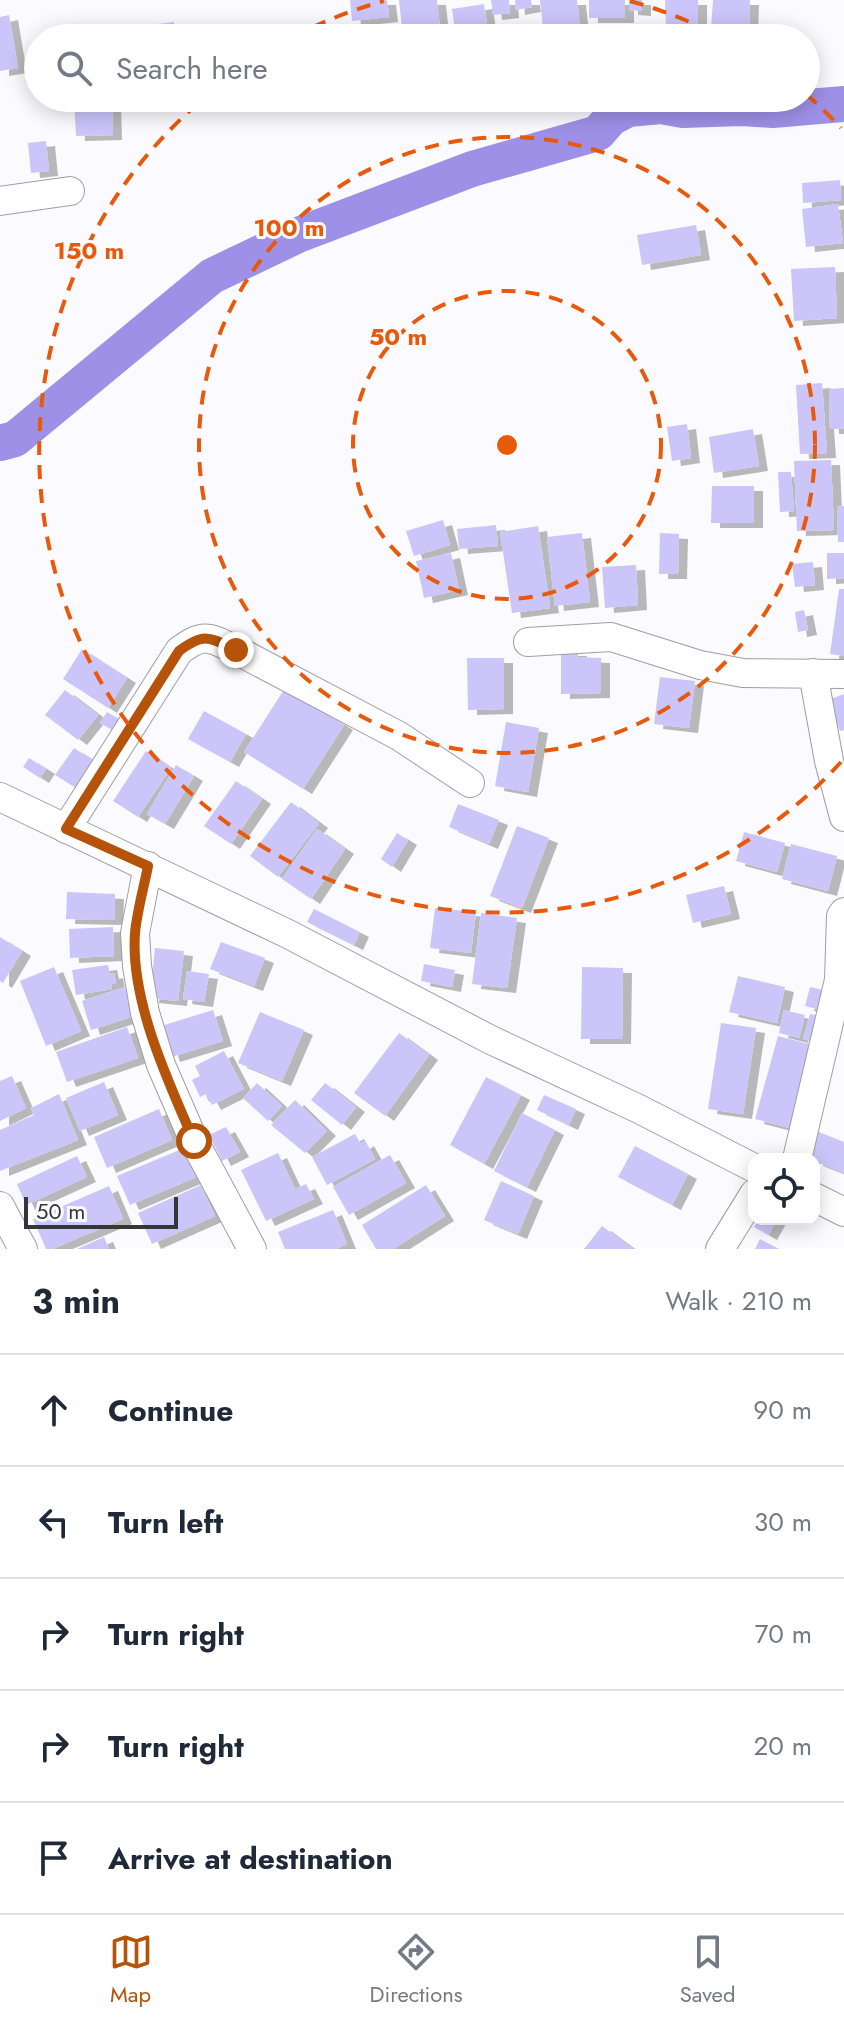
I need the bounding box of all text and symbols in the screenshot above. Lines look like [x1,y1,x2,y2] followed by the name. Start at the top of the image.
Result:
[24,24,820,112] search box
[52,46,96,90] icon: search
[116,47,268,90] text: Search here
[254,210,324,245] text: 100 m
[54,233,124,268] text: 150 m
[369,319,427,354] text: 50 m
[493,431,521,459] centre of rings
[218,632,254,668] route end
[176,1123,212,1159] route start
[748,1153,820,1225] map controls
[748,1153,820,1225] button: locate
[24,1193,178,1229] scale bar
[36,1195,85,1227] text: 50 m
[32,1277,120,1326] text: 3 min
[665,1282,812,1320] text: Walk · 210 m
[32,1388,76,1432] icon: ahead
[108,1389,234,1432] text: Continue
[753,1391,812,1429] text: 90 m
[32,1500,76,1544] icon: left
[108,1501,223,1544] text: Turn left
[754,1503,812,1541] text: 30 m
[32,1612,76,1656] icon: right
[108,1613,244,1656] text: Turn right
[755,1615,812,1653] text: 70 m
[32,1724,76,1768] icon: right
[108,1725,244,1768] text: Turn right
[754,1727,812,1765] text: 20 m
[32,1836,76,1880] icon: arrive
[108,1837,393,1880] text: Arrive at destination
[109,1930,153,2010] tab: Map
[370,1930,463,2010] tab: Directions
[680,1930,735,2010] tab: Saved

